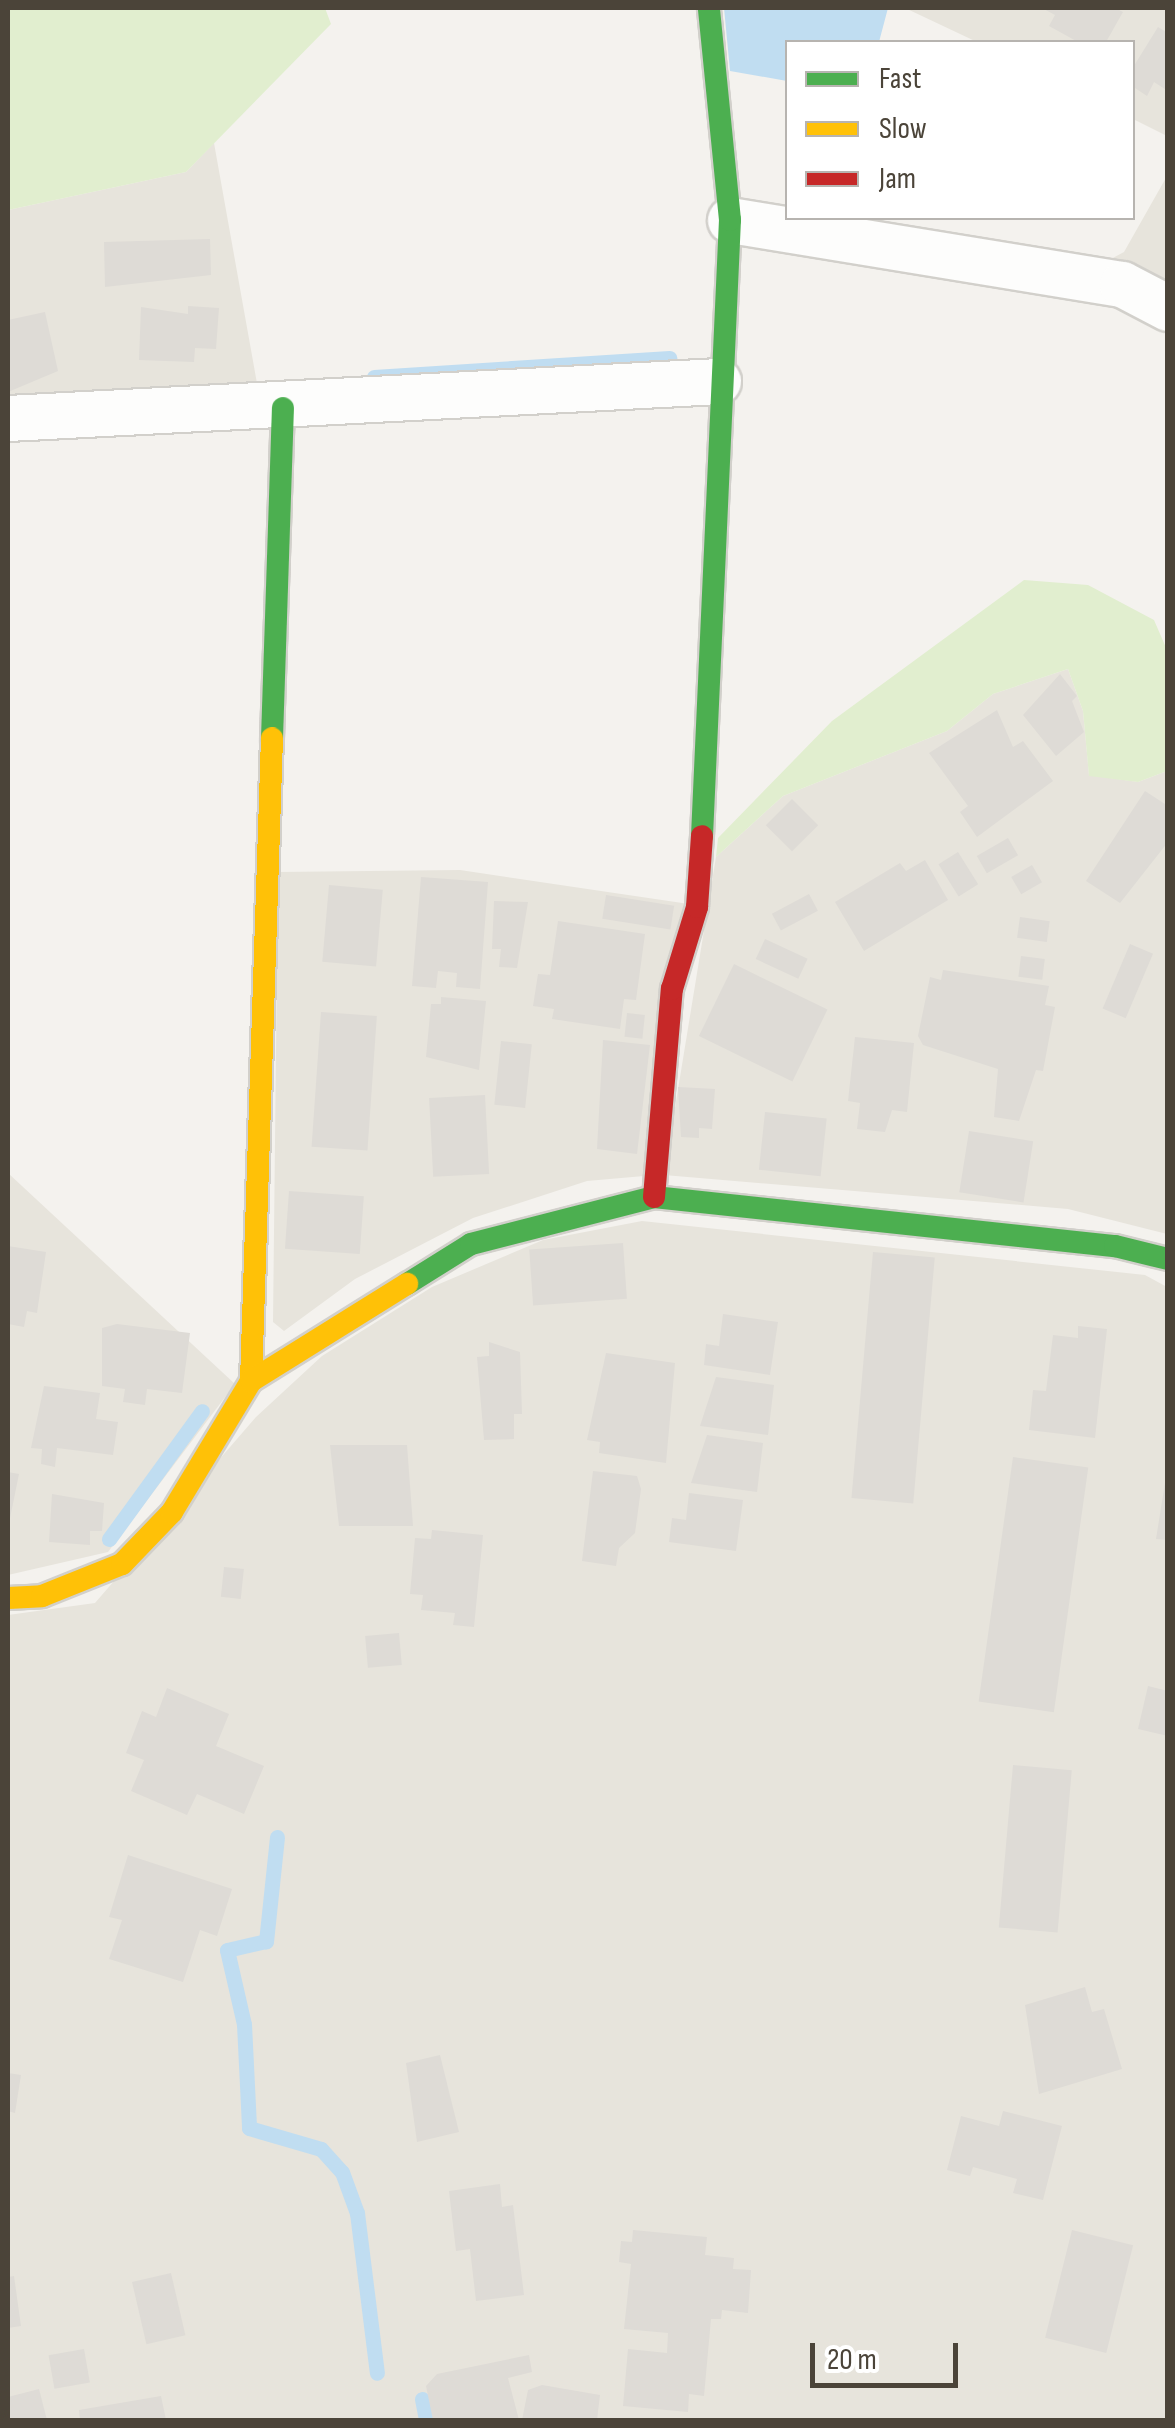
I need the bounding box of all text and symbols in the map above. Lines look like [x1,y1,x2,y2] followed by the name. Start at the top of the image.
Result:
[785,40,1135,220] legend
[879,61,921,97] text: Fast
[879,111,927,147] text: Slow
[879,161,916,197] text: Jam
[815,2323,962,2385] scale bar
[827,2342,877,2378] text: 20 m

